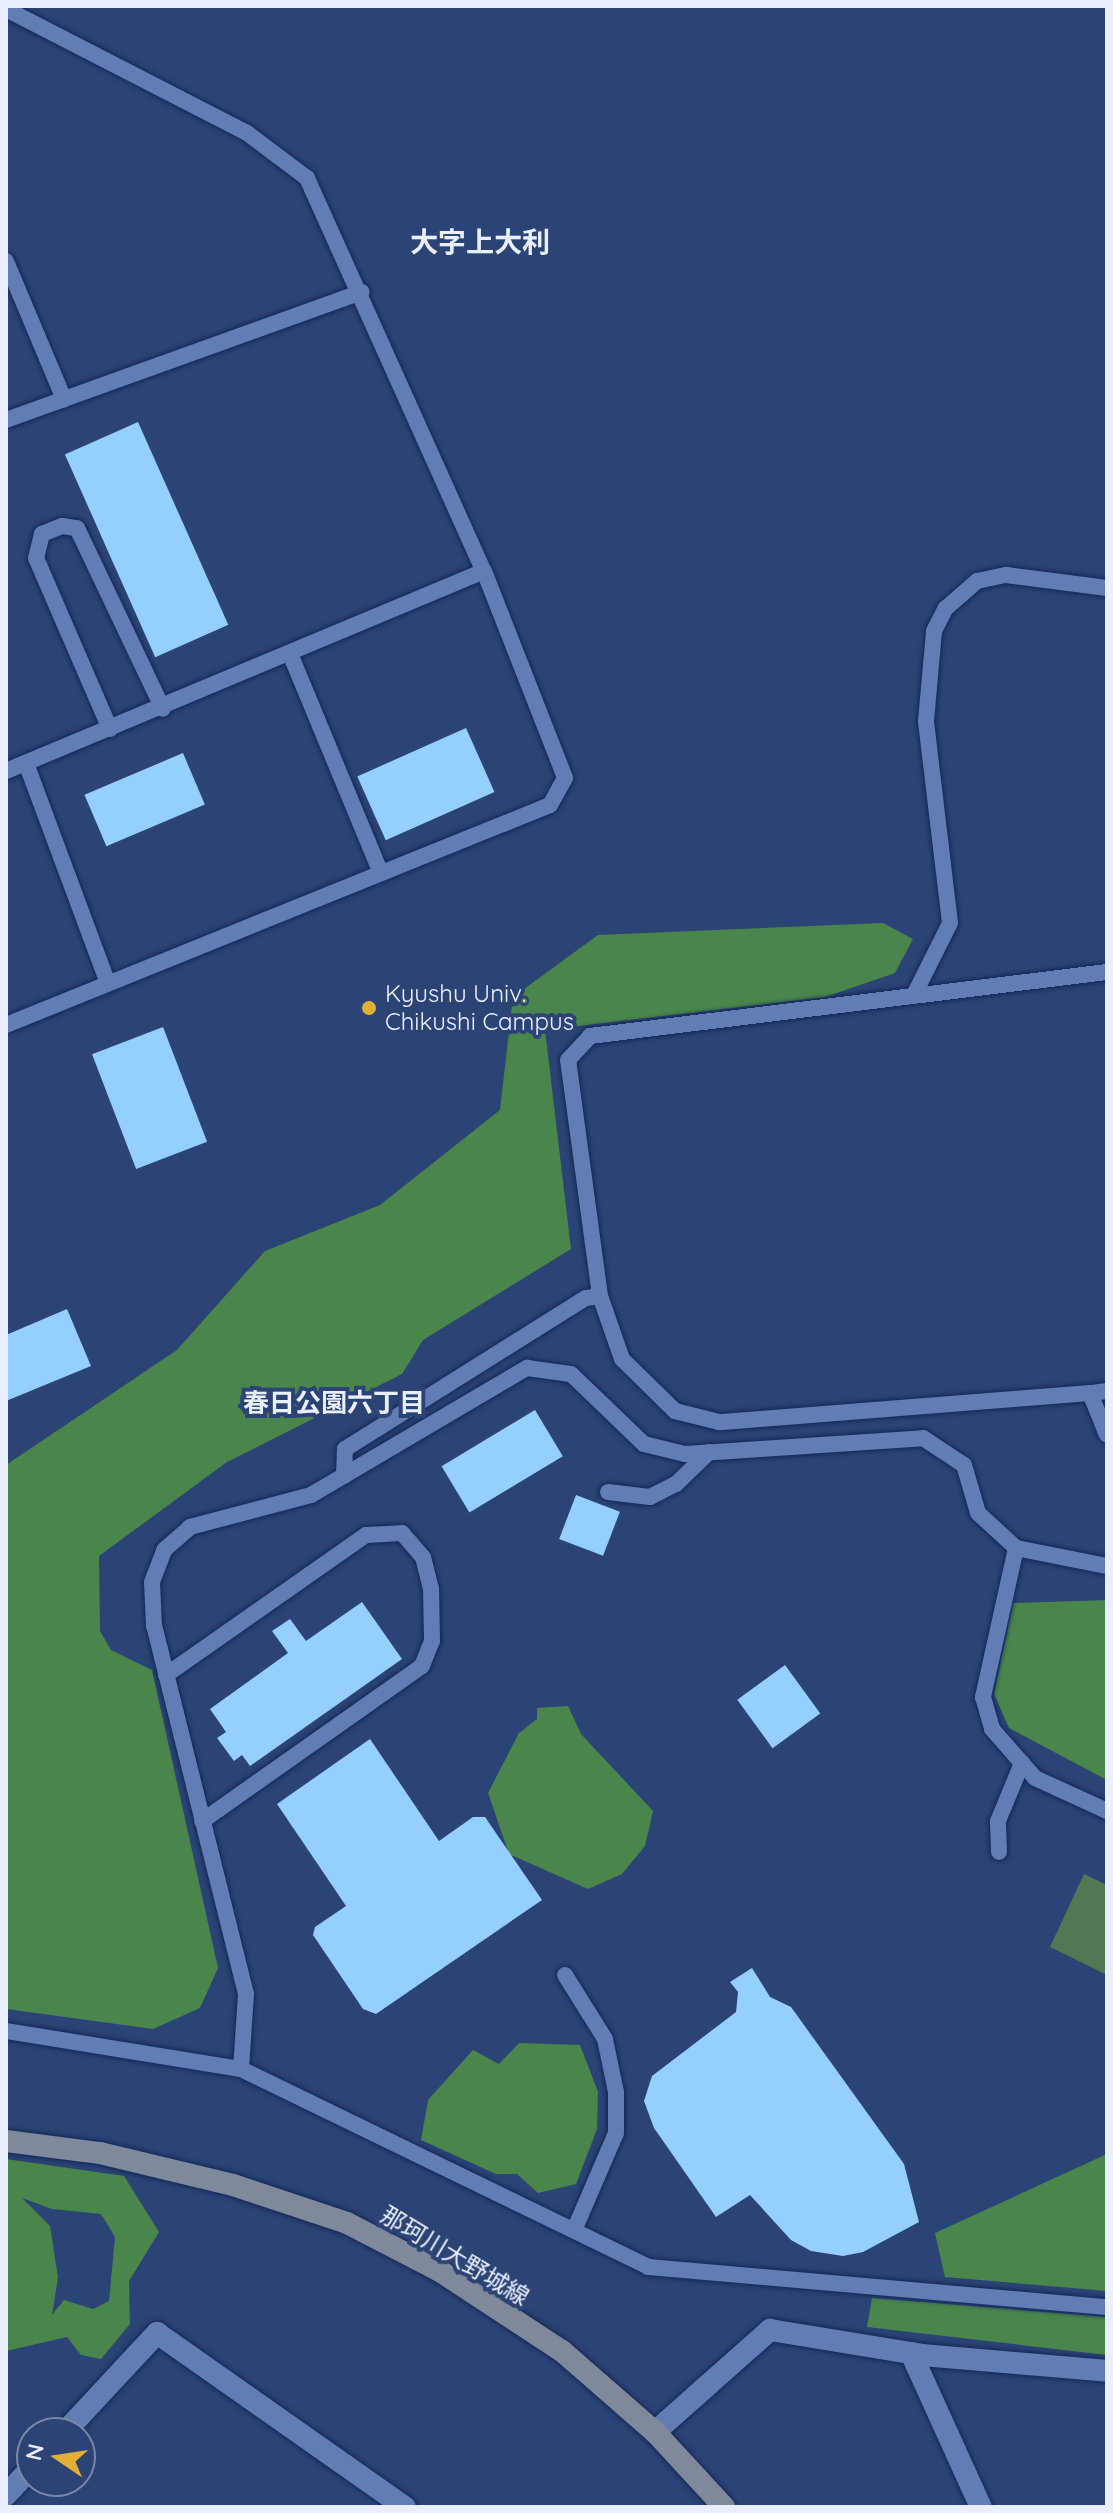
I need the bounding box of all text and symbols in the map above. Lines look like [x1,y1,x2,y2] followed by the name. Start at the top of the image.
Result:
[410,225,550,259] district label: 大字上大利
[385,980,574,1036] place label: Kyushu Univ. Chikushi Campus
[360,999,378,1017] marker: Kyushu Univ. Chikushi Campus
[243,1387,425,1419] district label: 春日公園六丁目
[376,2200,534,2312] street label: 那珂川大野城線
[16,2417,96,2497] north arrow
[19,2441,50,2463] text: N

